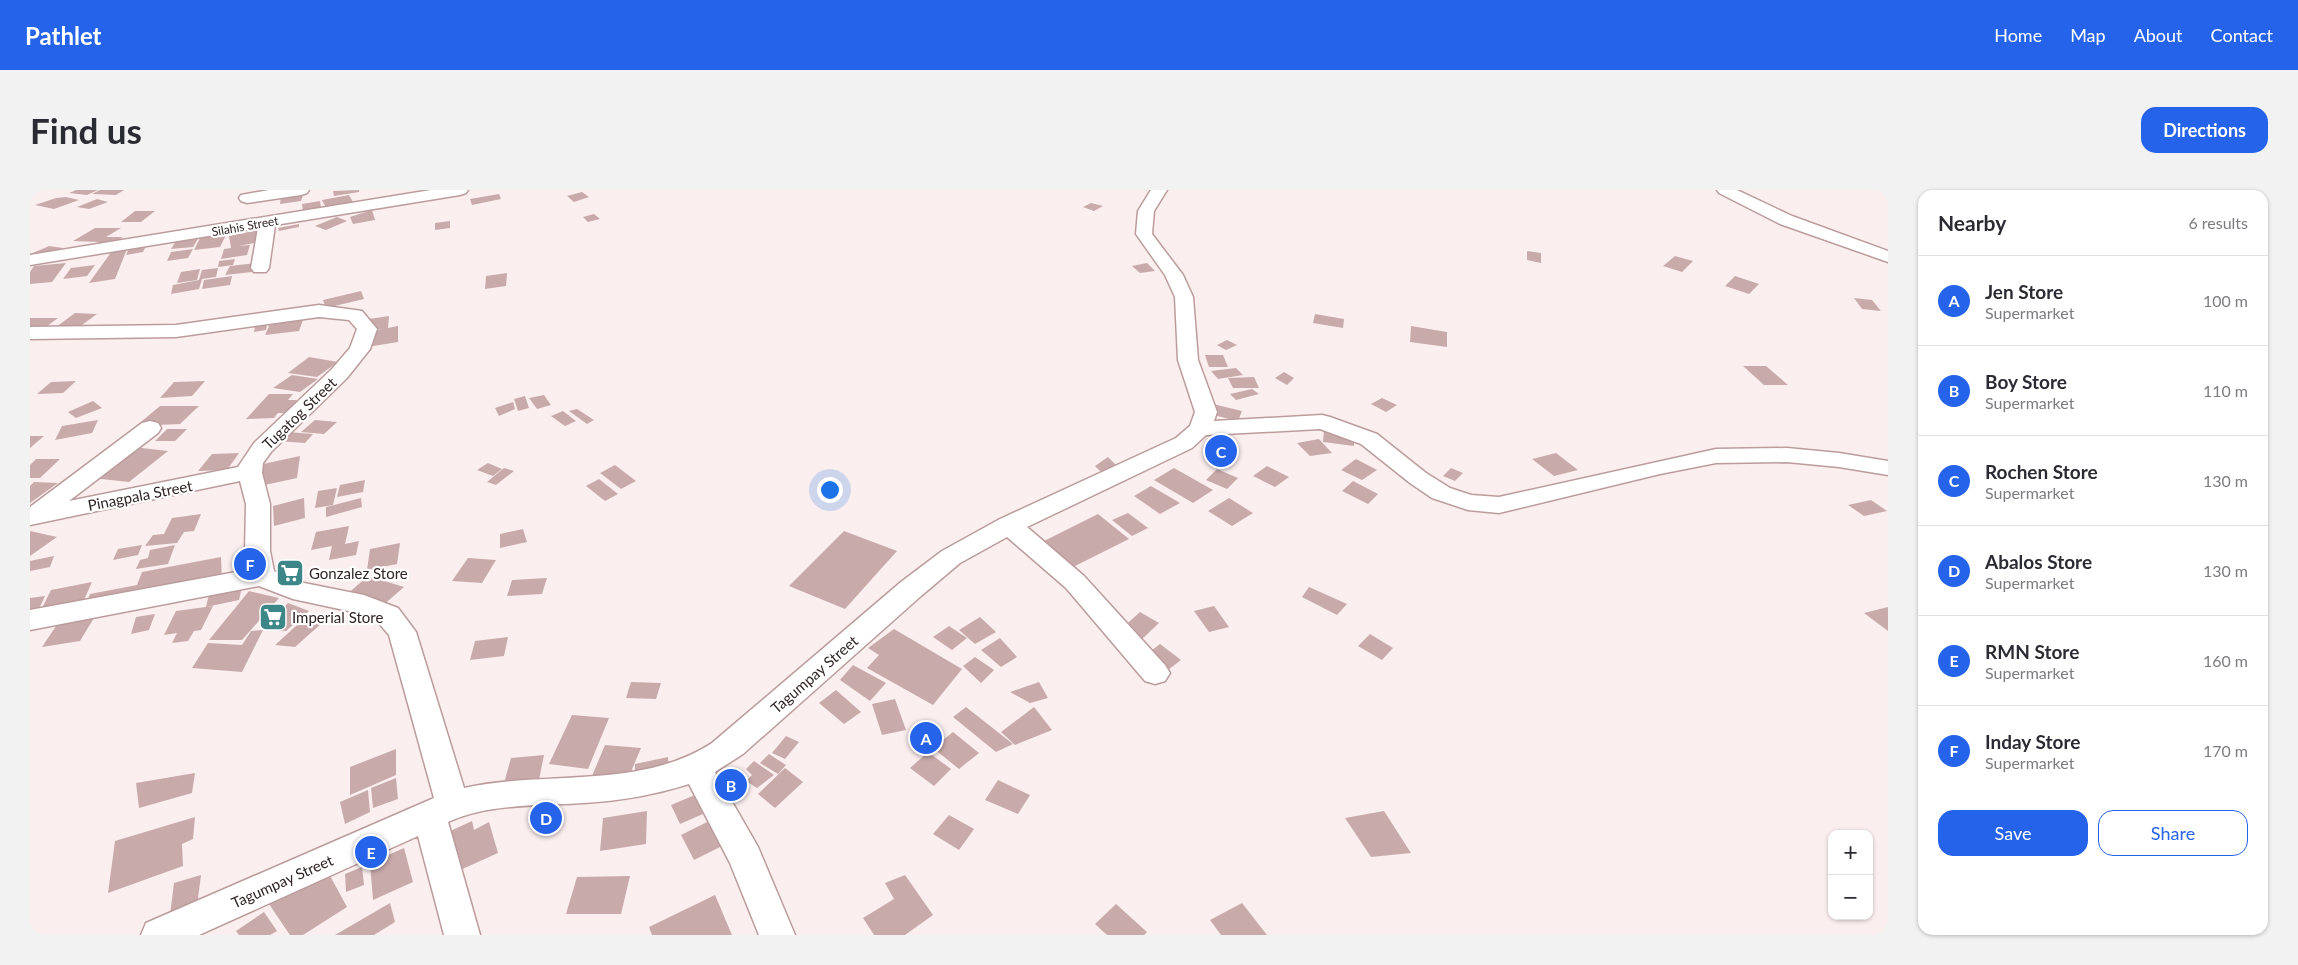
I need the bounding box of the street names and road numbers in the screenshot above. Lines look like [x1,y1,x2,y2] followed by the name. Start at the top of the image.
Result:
[210,213,280,239] street label: Silahis Street
[258,373,340,453] street label: Tugatog Street
[86,476,195,514] street label: Pinagpala Street
[767,631,862,717] street label: Tagumpay Street
[228,850,336,911] street label: Tagumpay Street

